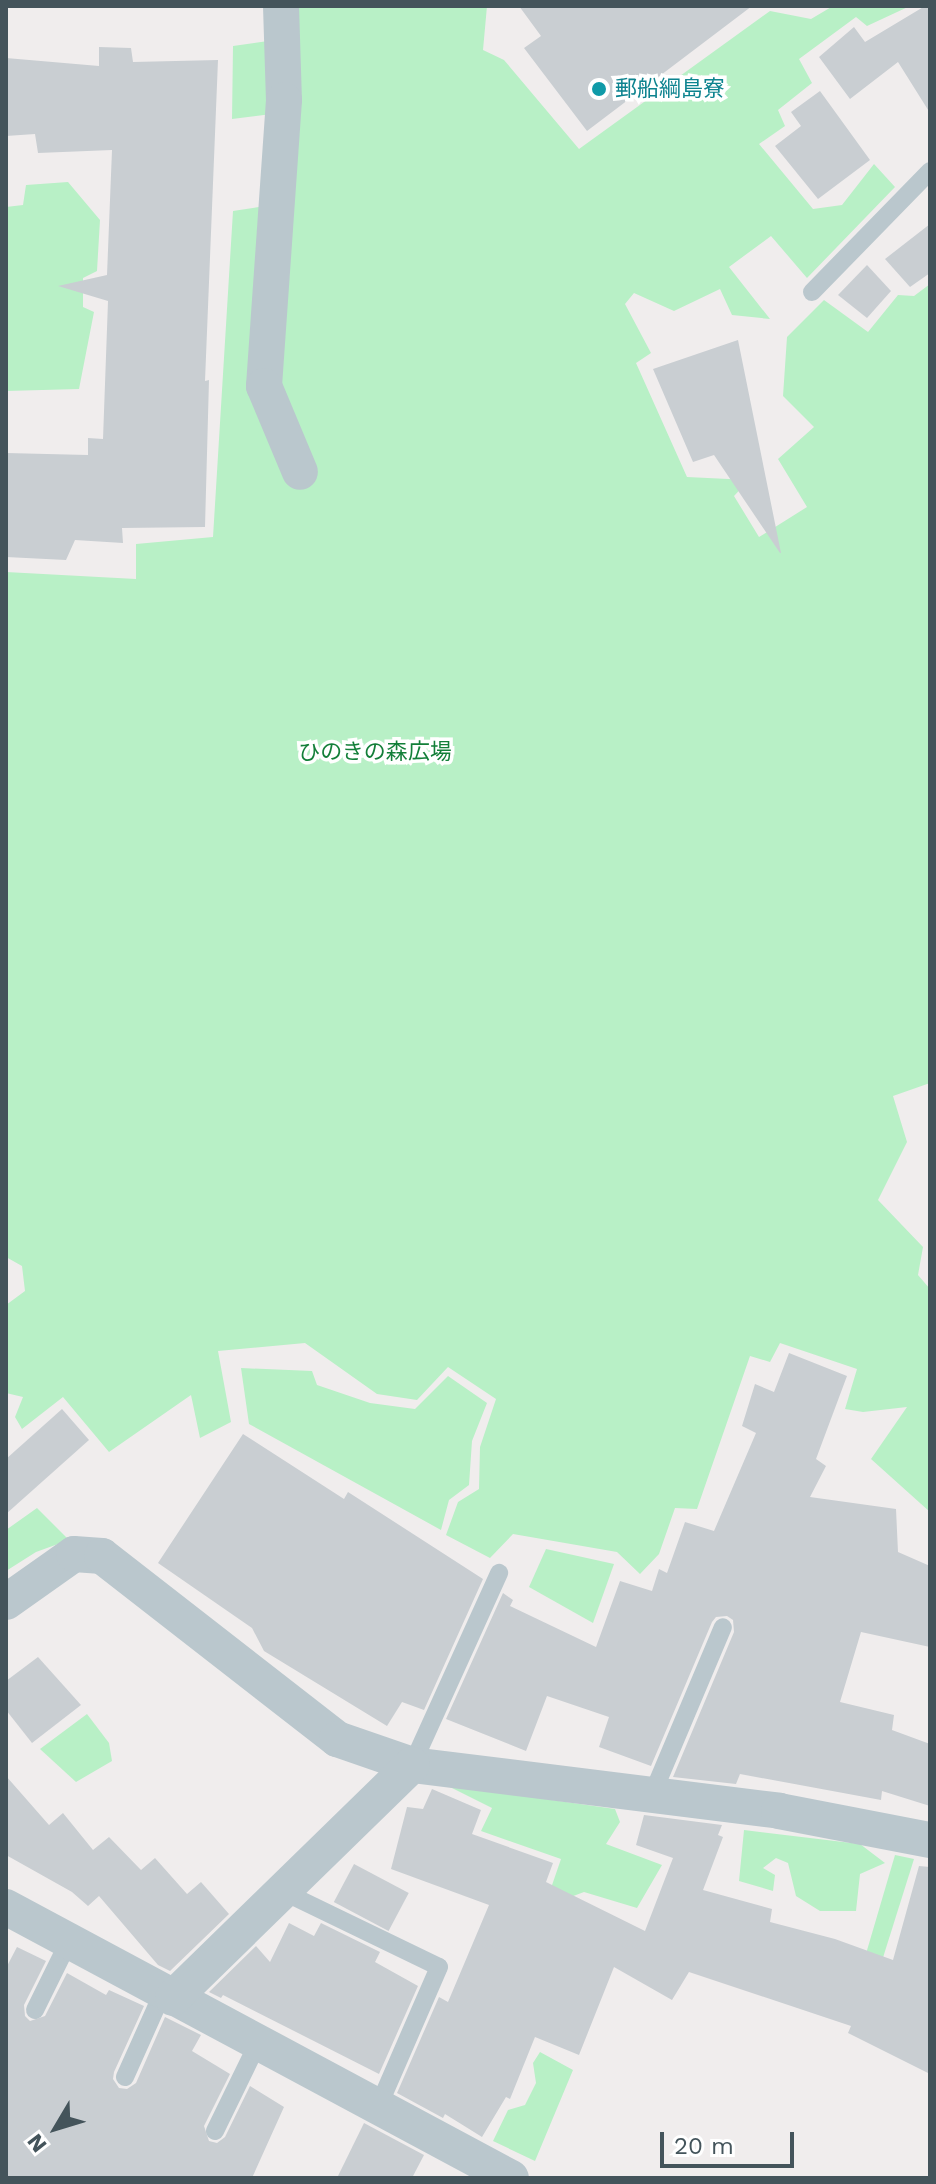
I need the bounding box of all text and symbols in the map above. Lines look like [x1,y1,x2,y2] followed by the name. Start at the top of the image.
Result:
[615,76,725,102] place label: 郵船綱島寮
[590,80,608,98] marker: 郵船綱島寮
[298,739,452,765] park label: ひのきの森広場
[16,2088,96,2168] north arrow
[664,2116,798,2166] scale bar
[22,2129,52,2157] text: N
[674,2132,734,2160] text: 20 m

